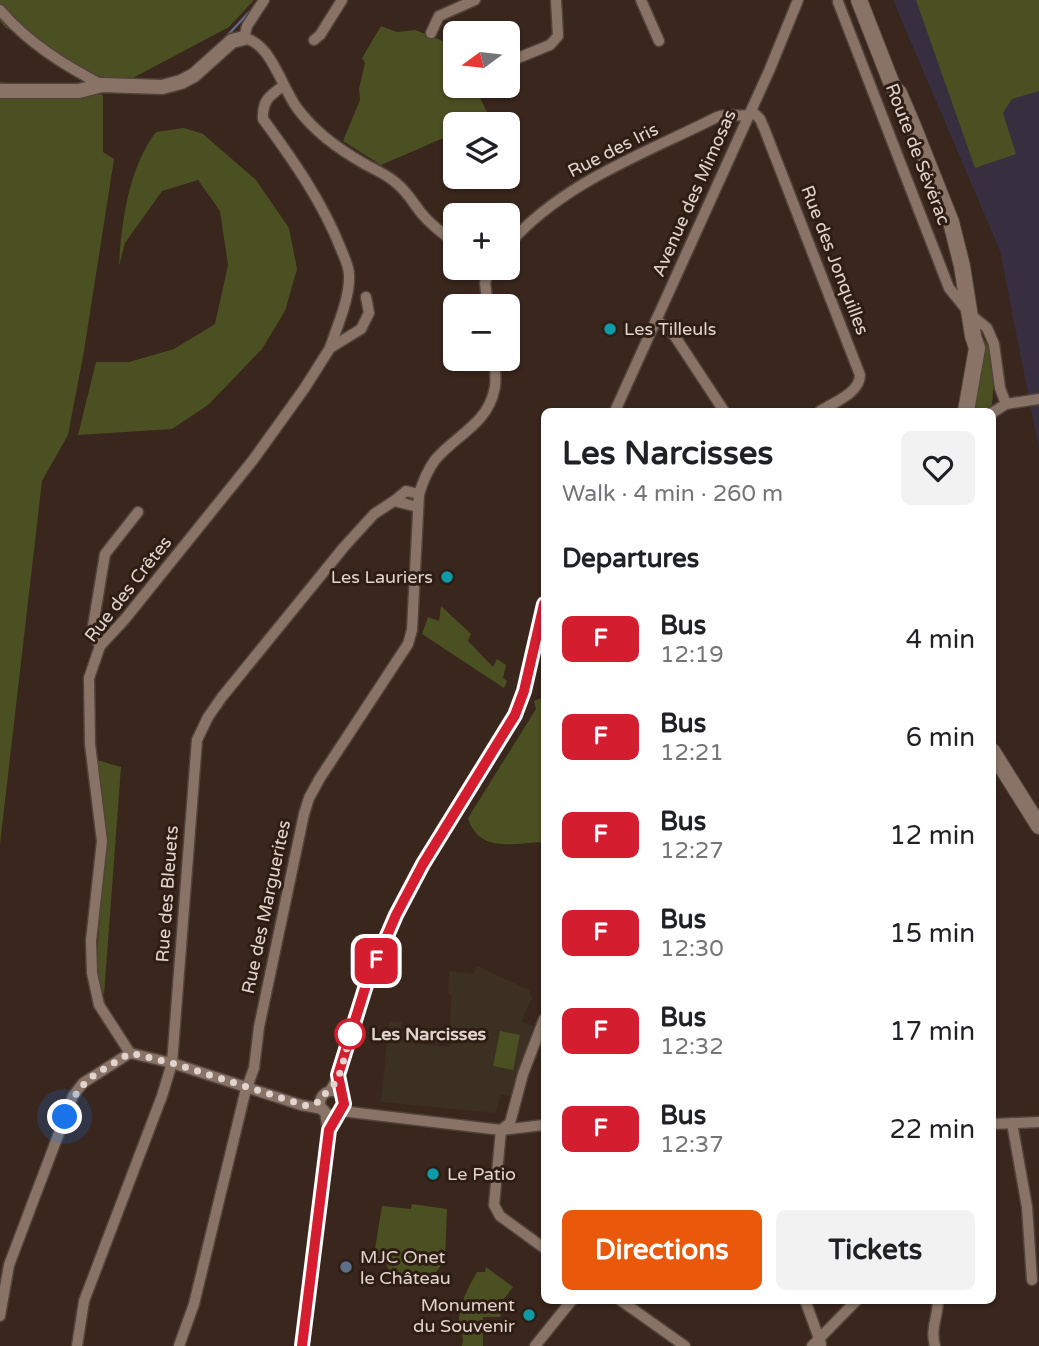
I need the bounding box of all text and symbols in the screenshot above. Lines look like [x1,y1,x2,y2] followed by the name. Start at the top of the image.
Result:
[443,21,520,98] north arrow
[443,21,520,371] map controls
[881,80,955,228] street label: Route de Sévérac
[647,106,741,280] street label: Avenue des Mimosas
[443,112,520,189] button: layers
[564,118,662,182] street label: Rue des Iris
[796,182,874,338] street label: Rue des Jonquilles
[443,203,520,280] button: +
[443,294,520,371] button: −
[624,318,716,340] place label: Les Tilleuls
[602,321,618,337] marker: Les Tilleuls
[901,431,975,505] button: heart
[562,434,773,473] text: Les Narcisses
[562,480,783,508] text: Walk · 4 min · 260 m
[80,532,176,646] street label: Rue des Crêtes
[562,543,699,574] text: Departures
[331,566,433,588] place label: Les Lauriers
[439,569,455,585] marker: Les Lauriers
[660,610,706,641] text: Bus
[593,624,608,653] text: F
[906,624,975,655] text: 4 min
[660,641,724,669] text: 12:19
[660,708,706,739] text: Bus
[593,722,608,751] text: F
[906,722,975,753] text: 6 min
[660,739,724,767] text: 12:21
[660,806,706,837] text: Bus
[237,818,295,996] street label: Rue des Marguerites
[593,820,608,849] text: F
[889,820,975,851] text: 12 min
[151,825,183,963] street label: Rue des Bleuets
[660,837,724,865] text: 12:27
[660,904,706,935] text: Bus
[593,918,608,947] text: F
[889,918,975,949] text: 15 min
[660,935,724,963] text: 12:30
[353,938,399,984] line badge: F
[369,946,383,975] text: F
[660,1002,706,1033] text: Bus
[593,1016,608,1045] text: F
[889,1016,975,1047] text: 17 min
[335,1019,365,1049] marker: Les Narcisses
[371,1023,487,1045] place label: Les Narcisses
[660,1033,724,1061] text: 12:32
[47,1099,82,1134] your location
[660,1100,706,1131] text: Bus
[593,1114,608,1143] text: F
[889,1114,975,1145] text: 22 min
[660,1131,724,1159] text: 12:37
[447,1163,516,1185] place label: Le Patio
[425,1166,441,1182] marker: Le Patio
[562,1210,762,1290] button: Directions
[776,1210,975,1290] button: Tickets
[360,1246,451,1289] place label: MJC Onet le Château
[338,1259,354,1275] marker: MJC Onet le Château
[413,1294,515,1337] place label: Monument du Souvenir
[521,1307,537,1323] marker: Monument du Souvenir

